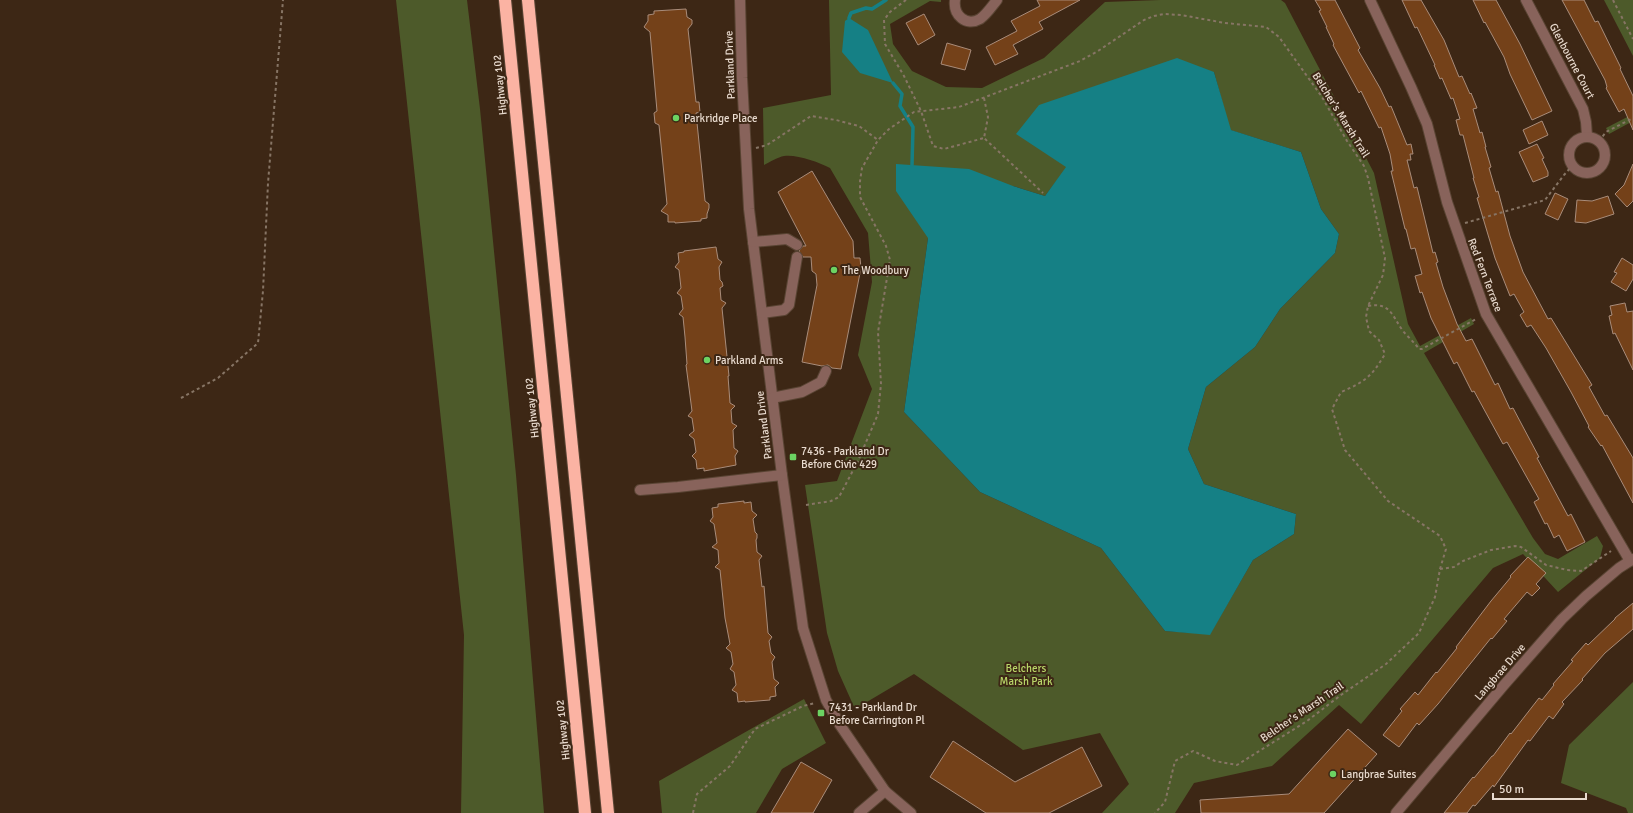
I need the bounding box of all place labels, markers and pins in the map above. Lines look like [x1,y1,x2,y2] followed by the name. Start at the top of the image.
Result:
[684,112,758,125] place label: Parkridge Place
[671,113,681,123] marker: Parkridge Place
[842,264,910,277] place label: The Woodbury
[829,265,839,275] marker: The Woodbury
[715,354,784,367] place label: Parkland Arms
[702,355,712,365] marker: Parkland Arms
[801,445,889,471] place label: 7436 - Parkland Dr Before Civic 429
[788,452,798,462] marker: 7436 - Parkland Dr Before Civic 429
[829,701,925,727] place label: 7431 - Parkland Dr Before Carrington Pl
[816,708,826,718] marker: 7431 - Parkland Dr Before Carrington Pl
[1341,768,1417,781] place label: Langbrae Suites
[1328,769,1338,779] marker: Langbrae Suites

